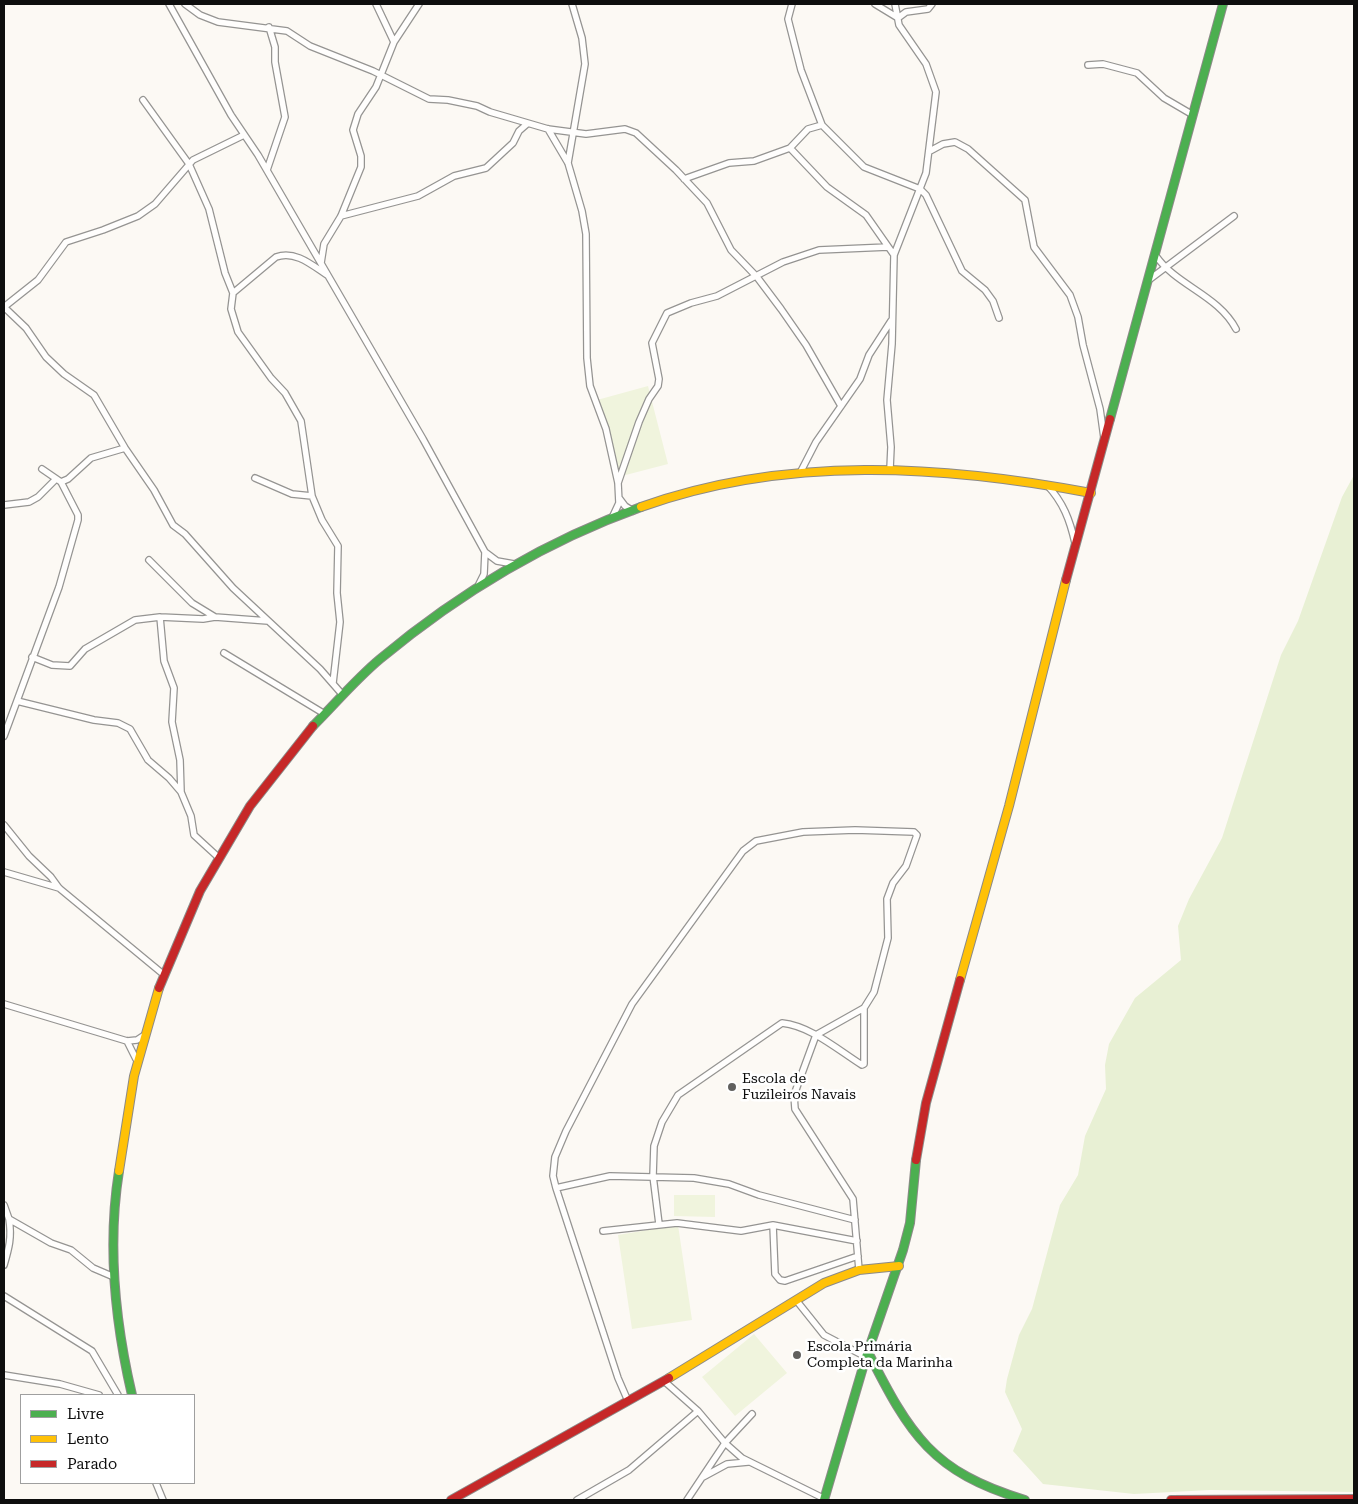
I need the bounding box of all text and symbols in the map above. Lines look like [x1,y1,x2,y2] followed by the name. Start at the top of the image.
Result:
[742,1071,856,1104] place label: Escola de Fuzileiros Navais
[726,1081,738,1093] marker: Escola de Fuzileiros Navais
[807,1339,952,1371] place label: Escola Primária Completa da Marinha
[791,1349,803,1361] marker: Escola Primária Completa da Marinha
[20,1394,195,1484] legend
[67,1405,104,1423] text: Livre
[67,1430,109,1448] text: Lento
[67,1455,117,1473] text: Parado

